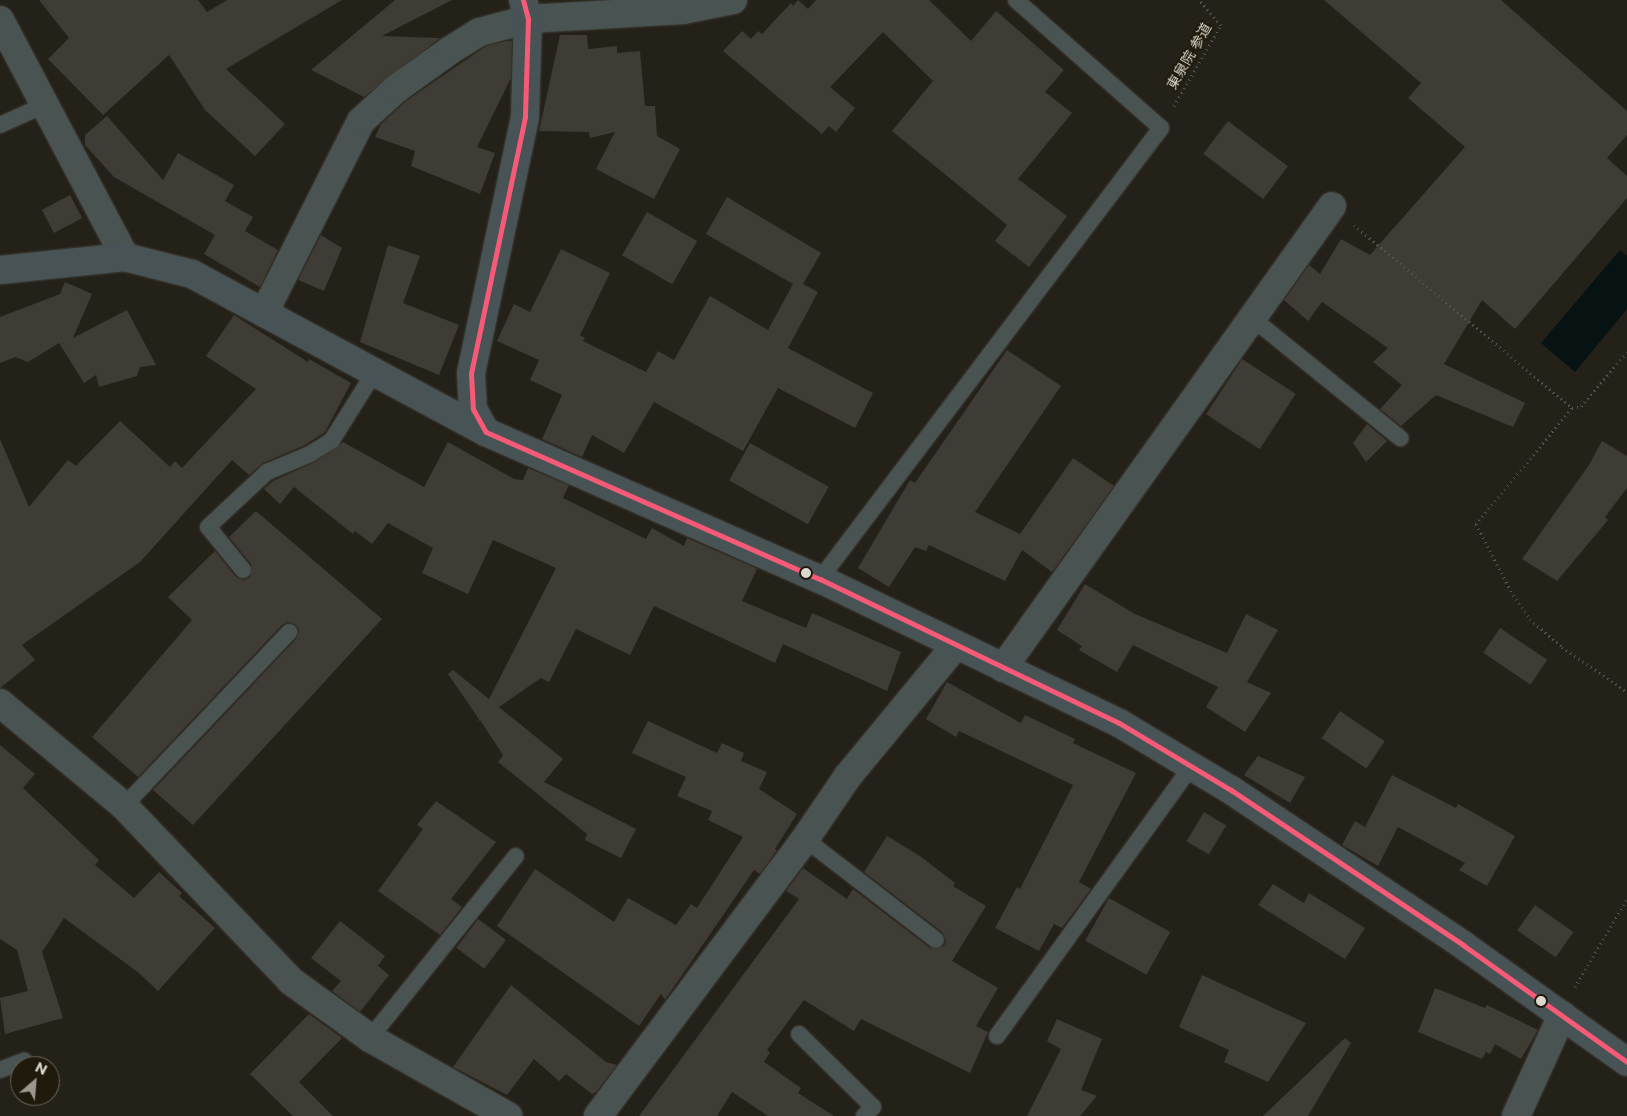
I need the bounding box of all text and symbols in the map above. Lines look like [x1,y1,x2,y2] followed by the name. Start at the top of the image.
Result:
[1163,20,1215,92] street label: 東泉院 参道
[801,568,811,578] unlabelled marker
[1536,996,1546,1006] unlabelled marker
[10,1056,60,1106] north arrow
[32,1058,50,1079] text: N

